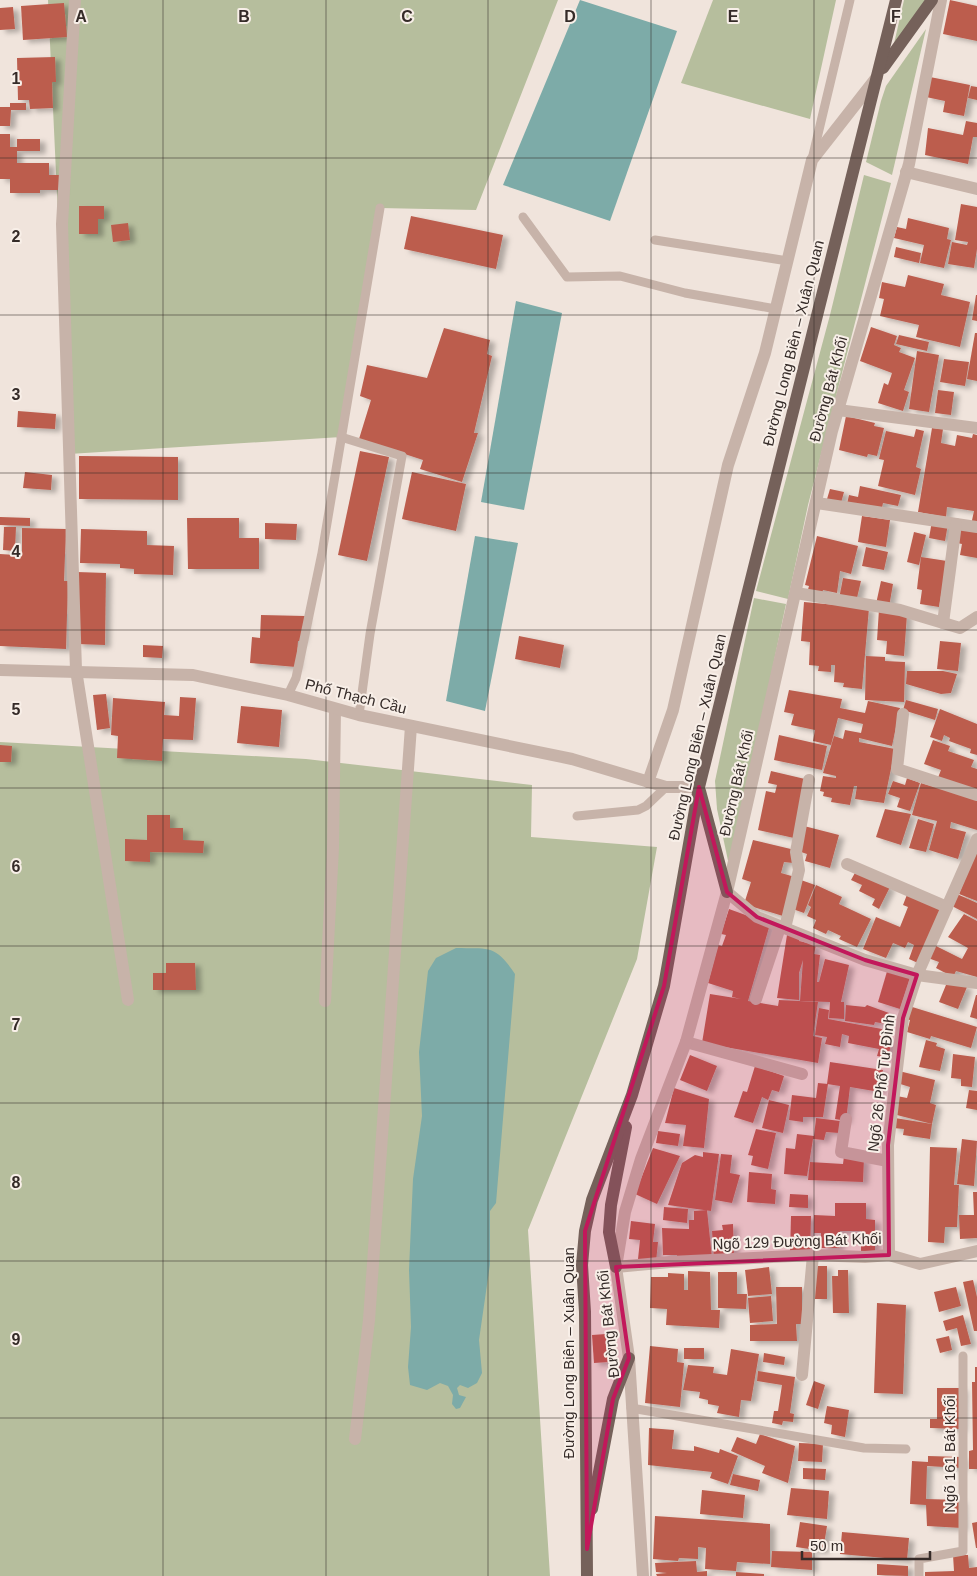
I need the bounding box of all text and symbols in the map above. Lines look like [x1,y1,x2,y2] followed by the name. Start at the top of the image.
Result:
[75,8,87,25] text: A
[238,8,250,25] text: B
[401,8,413,25] text: C
[564,8,576,25] text: D
[728,8,739,25] text: E
[891,8,901,25] text: F
[12,70,21,87] text: 1
[12,228,21,245] text: 2
[759,238,827,448] street label: Đường Long Biên – Xuân Quan
[806,335,850,443] street label: Đường Bát Khối
[12,386,21,403] text: 3
[12,543,21,560] text: 4
[665,632,729,842] street label: Đường Long Biên – Xuân Quan
[304,675,408,717] street label: Phố Thạch Cầu
[12,701,21,718] text: 5
[716,728,756,838] street label: Đường Bát Khối
[12,858,21,875] text: 6
[864,1013,898,1153] street label: Ngõ 26 Phố Tư Đình
[12,1016,21,1033] text: 7
[12,1174,21,1191] text: 8
[712,1230,882,1252] street label: Ngõ 129 Đường Bát Khối
[560,1247,577,1459] street label: Đường Long Biên – Xuân Quan
[594,1269,622,1379] street label: Đường Bát Khối
[12,1331,21,1348] text: 9
[941,1395,958,1513] street label: Ngõ 161 Bát Khối
[802,1528,930,1560] scale bar
[810,1537,843,1554] text: 50 m

